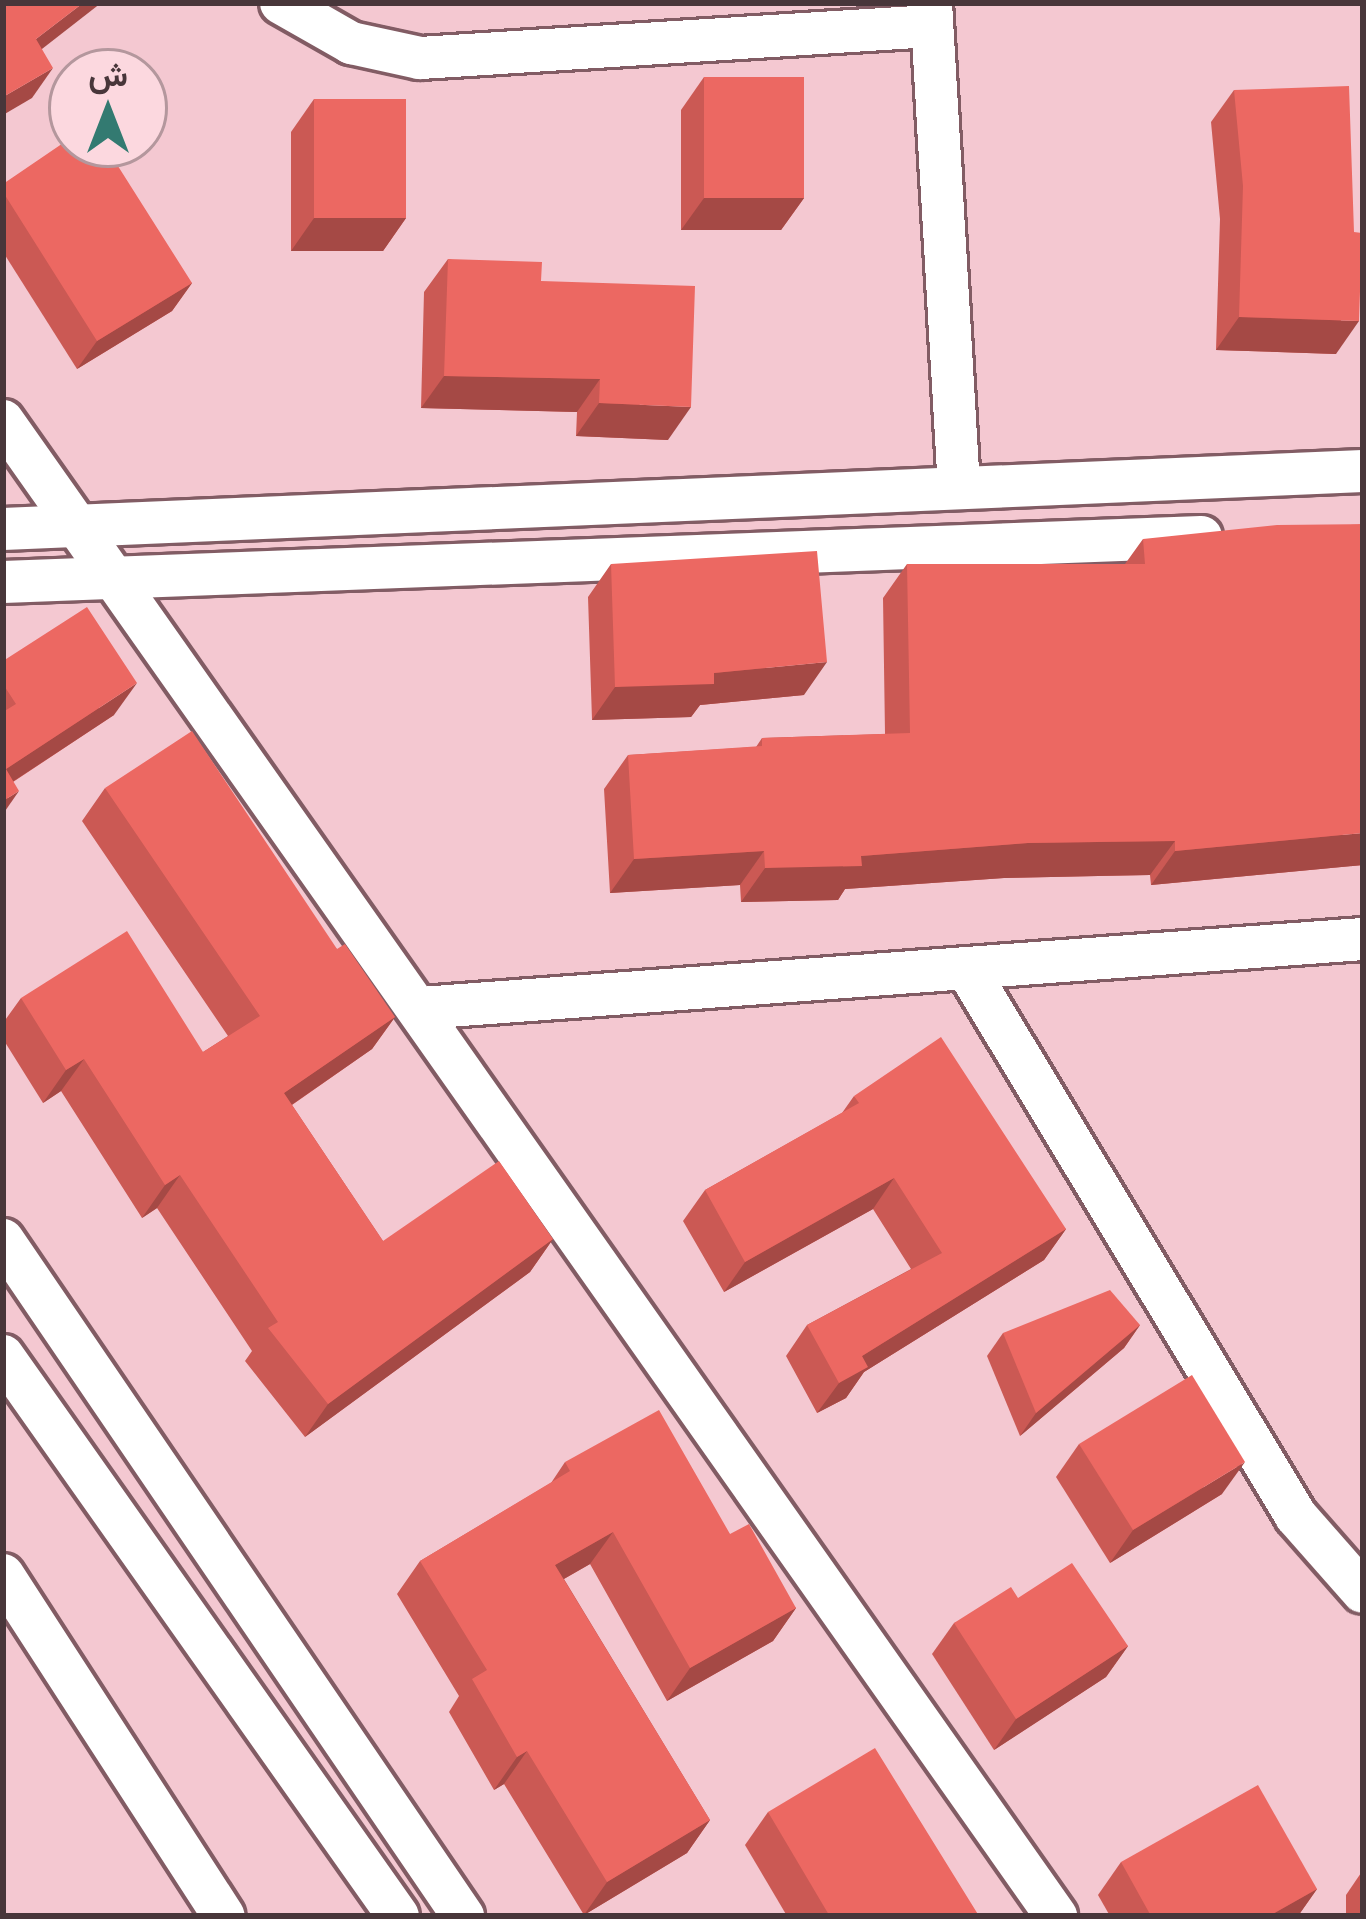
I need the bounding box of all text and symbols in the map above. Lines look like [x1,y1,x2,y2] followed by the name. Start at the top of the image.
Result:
[48,48,168,168] north arrow
[88,54,128,96] text: ش

